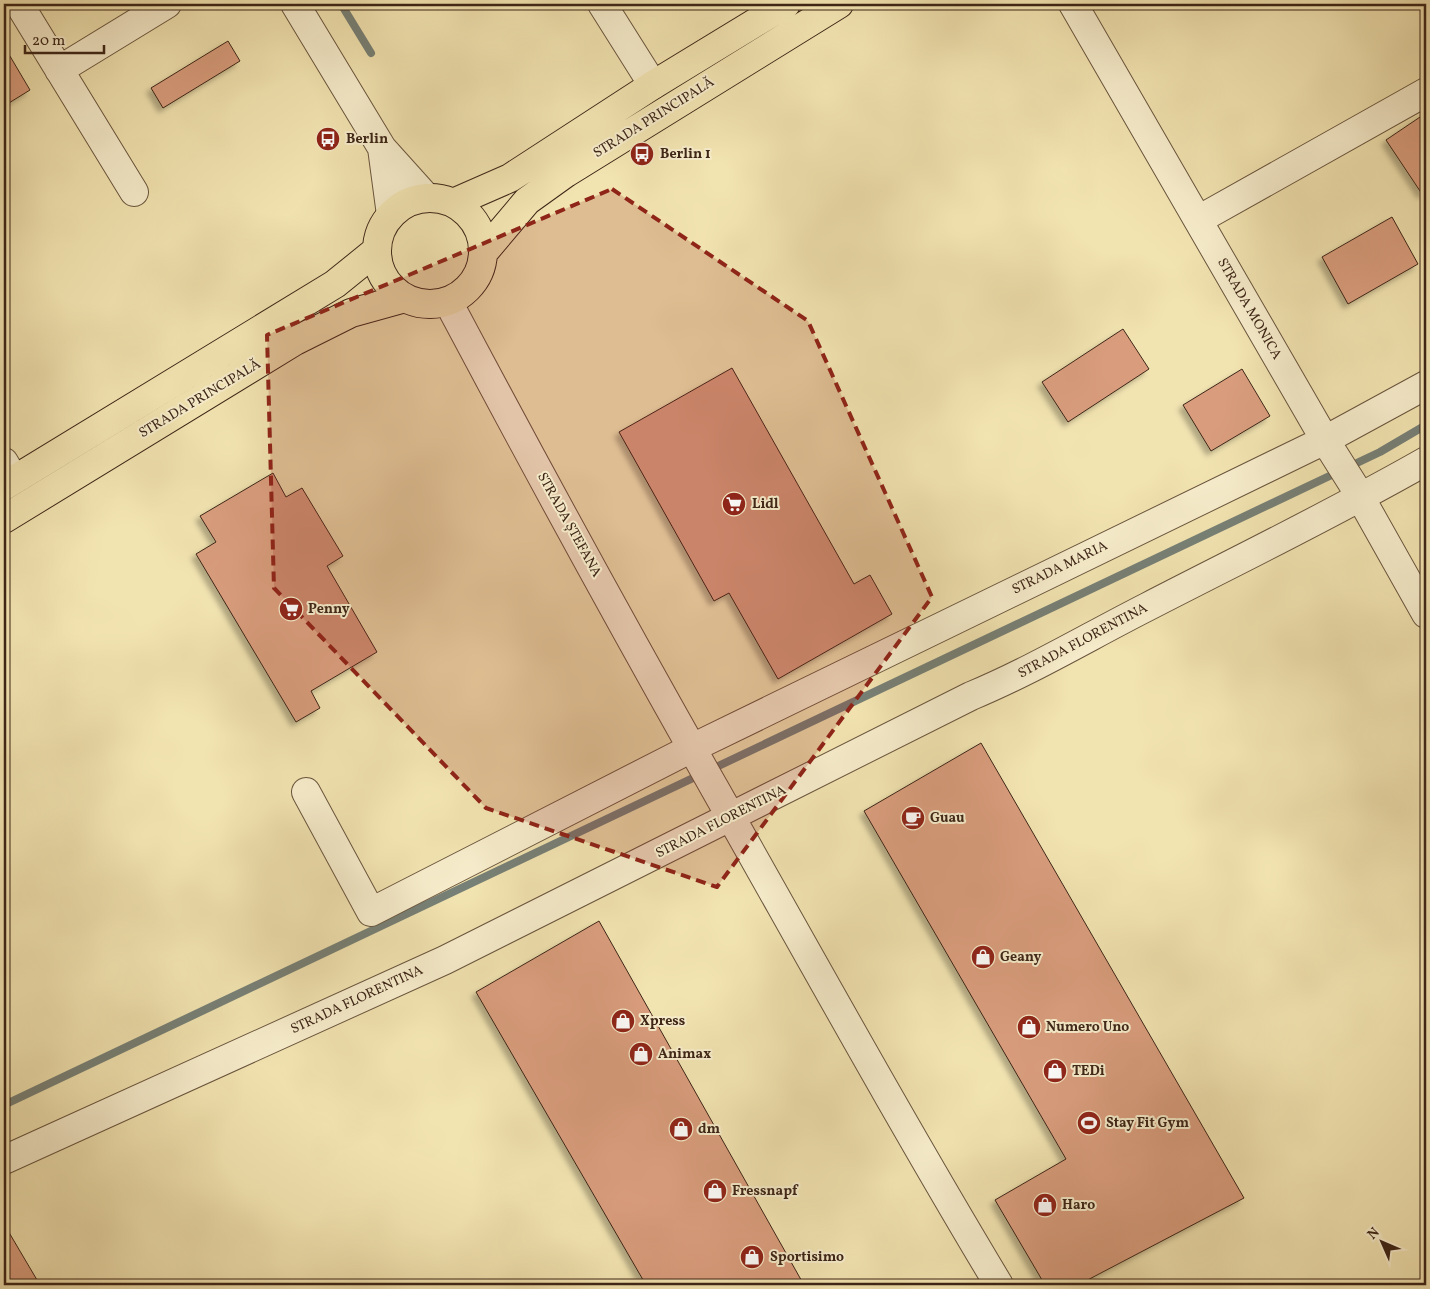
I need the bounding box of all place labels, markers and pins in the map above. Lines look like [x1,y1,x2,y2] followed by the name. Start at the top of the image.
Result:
[315,126,341,152] bus stop icon: Berlin
[346,130,388,149] place label: Berlin
[629,141,655,167] bus stop icon: Berlin 1
[660,145,711,164] place label: Berlin 1
[721,491,747,517] supermarket icon: Lidl
[752,495,779,514] place label: Lidl
[278,596,304,622] supermarket icon: Penny
[308,600,350,619] place label: Penny
[900,805,926,831] cafe icon: Guau
[930,809,965,828] place label: Guau
[970,944,996,970] shop icon: Geany
[1000,948,1041,967] place label: Geany
[610,1008,636,1034] shop icon: Xpress
[640,1012,685,1031] place label: Xpress
[1016,1014,1042,1040] shop icon: Numero Uno
[1046,1018,1129,1037] place label: Numero Uno
[628,1041,654,1067] shop icon: Animax
[658,1045,711,1064] place label: Animax
[1042,1058,1068,1084] shop icon: TEDi
[1072,1062,1105,1081] place label: TEDi
[1076,1110,1102,1136] sports icon: Stay Fit Gym
[1106,1114,1189,1133] place label: Stay Fit Gym
[668,1116,694,1142] shop icon: dm
[698,1120,721,1139] place label: dm
[702,1178,728,1204] shop icon: Fressnapf
[732,1182,799,1201] place label: Fressnapf
[1032,1192,1058,1218] shop icon: Haro
[1062,1196,1095,1215] place label: Haro
[739,1244,765,1270] shop icon: Sportisimo
[770,1248,844,1267] place label: Sportisimo

